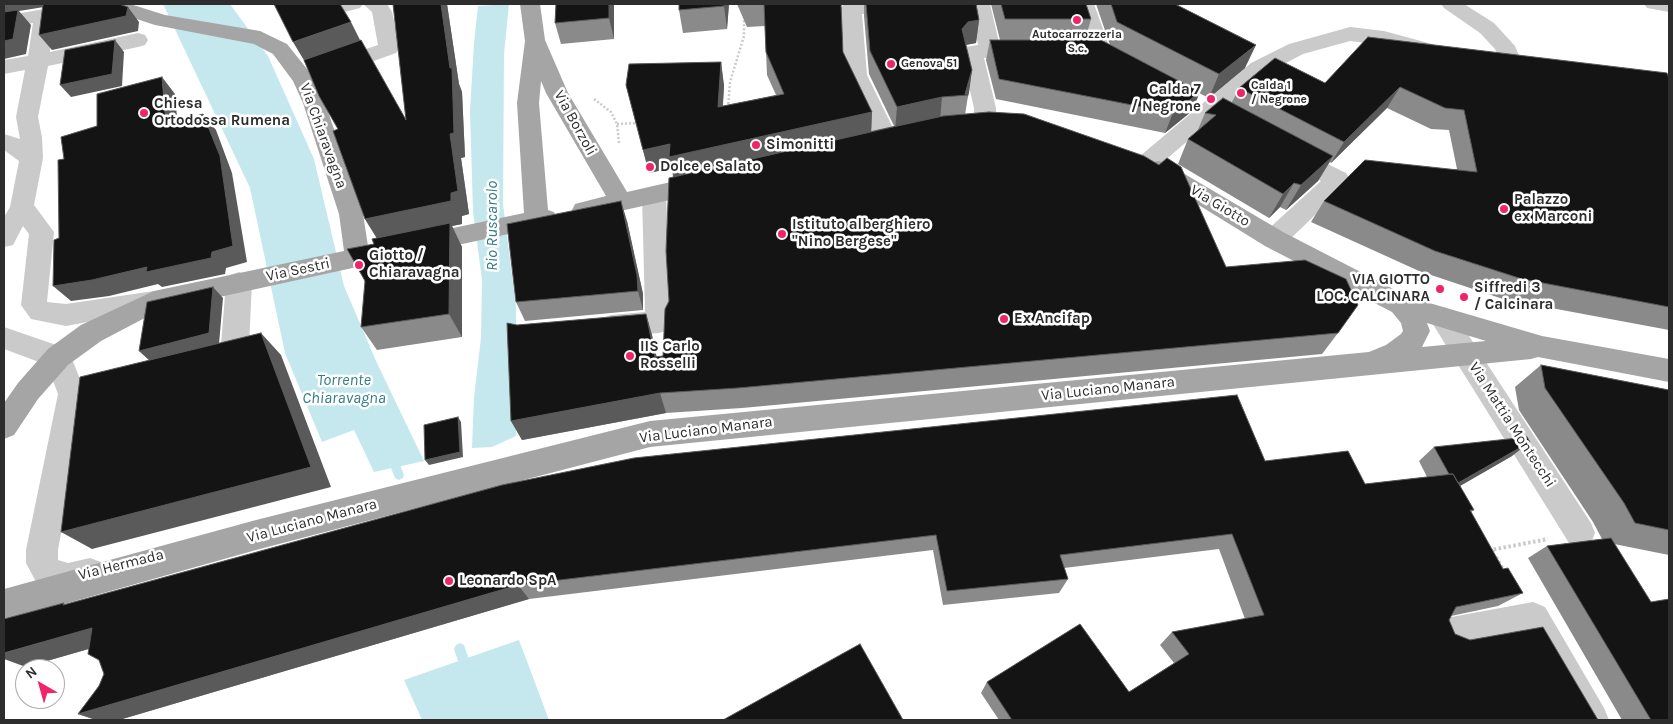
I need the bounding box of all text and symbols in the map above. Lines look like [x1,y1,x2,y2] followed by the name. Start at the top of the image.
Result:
[1071,14,1083,26] marker: Autocarrozzeria S.c.
[1032,28,1122,56] place label: Autocarrozzeria S.c.
[901,57,957,71] place label: Genova 51
[885,58,897,70] marker: Genova 51
[1251,79,1307,107] place label: Calda 1 / Negrone
[296,81,350,191] street label: Via Chiaravagna
[1131,81,1201,116] place label: Calda 7 / Negrone
[550,87,600,159] street label: Via Borzoli
[1235,87,1247,99] marker: Calda 1 / Negrone
[1205,93,1217,105] marker: Calda 7 / Negrone
[154,95,290,130] place label: Chiesa Ortodossa Rumena
[138,107,150,119] marker: Chiesa Ortodossa Rumena
[766,136,834,154] place label: Simonitti
[750,139,762,151] marker: Simonitti
[660,158,761,176] place label: Dolce e Salato
[644,161,656,173] marker: Dolce e Salato
[482,181,502,271] water label: Rio Ruscarolo
[1187,181,1253,231] street label: Via Giotto
[1514,191,1593,226] place label: Palazzo ex Marconi
[1498,203,1510,215] marker: Palazzo ex Marconi
[792,216,930,251] place label: Istituto alberghiero "Nino Bergese"
[776,228,788,240] marker: Istituto alberghiero "Nino Bergese"
[369,247,460,282] place label: Giotto / Chiaravagna
[264,254,332,286] street label: Via Sestri
[353,259,365,271] marker: Giotto / Chiaravagna
[1316,271,1430,306] place label: VIA GIOTTO LOC. CALCINARA
[1474,279,1553,314] place label: Siffredi 3 / Calcinara
[1434,283,1446,295] marker: VIA GIOTTO LOC. CALCINARA
[1458,291,1470,303] marker: Siffredi 3 / Calcinara
[1014,310,1090,328] place label: Ex Ancifap
[998,313,1010,325] marker: Ex Ancifap
[640,338,700,373] place label: IIS Carlo Rosselli
[624,350,636,362] marker: IIS Carlo Rosselli
[1465,359,1559,491] street label: Via Mattia Montecchi
[302,370,386,408] water label: Torrente Chiaravagna
[1040,373,1176,405] street label: Via Luciano Manara
[638,413,774,447] street label: Via Luciano Manara
[245,495,379,547] street label: Via Luciano Manara
[76,546,166,584] street label: Via Hermada
[459,572,556,590] place label: Leonardo SpA
[443,575,455,587] marker: Leonardo SpA
[15,659,65,709] north arrow
[22,663,40,682] text: N

